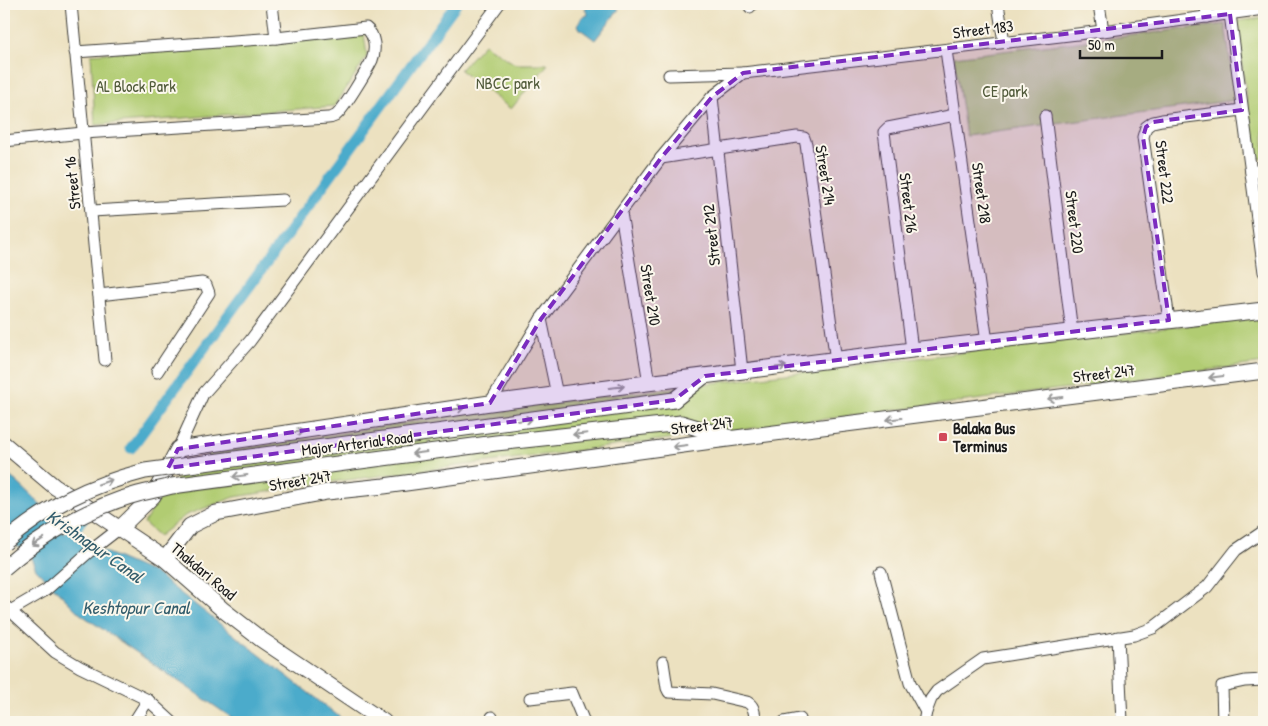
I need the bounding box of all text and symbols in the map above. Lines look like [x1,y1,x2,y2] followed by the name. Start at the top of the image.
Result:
[951,14,1015,44] street label: Street 183
[1080,28,1163,60] scale bar
[1088,34,1115,55] text: 50 m
[476,72,540,94] park label: NBCC park
[96,75,176,97] park label: AL Block Park
[982,80,1028,102] park label: CE park
[1150,139,1180,205] street label: Street 222
[810,144,842,206] street label: Street 214
[58,155,86,211] street label: Street 16
[967,161,997,225] street label: Street 218
[894,172,924,234] street label: Street 216
[1060,189,1090,255] street label: Street 220
[697,203,725,267] street label: Street 212
[635,263,667,327] street label: Street 210
[1072,358,1136,388] street label: Street 247
[770,362,786,372] one-way arrow
[1208,372,1224,382] one-way arrow
[609,382,625,392] one-way arrow
[1047,393,1063,403] one-way arrow
[448,404,464,414] one-way arrow
[670,410,734,440] street label: Street 247
[886,414,902,424] one-way arrow
[517,415,533,425] one-way arrow
[952,417,1016,457] place label: Balaka Bus Terminus
[300,425,414,461] street label: Major Arterial Road
[287,427,303,437] one-way arrow
[572,429,588,439] one-way arrow
[937,431,949,443] marker: Balaka Bus Terminus
[673,441,689,451] one-way arrow
[411,448,427,458] one-way arrow
[267,464,333,496] street label: Street 247
[233,472,249,482] one-way arrow
[97,477,113,487] one-way arrow
[42,503,149,589] water label: Krishnapur Canal
[32,537,46,547] one-way arrow
[167,537,241,605] street label: Thakdari Road
[82,595,191,620] water label: Keshtopur Canal

